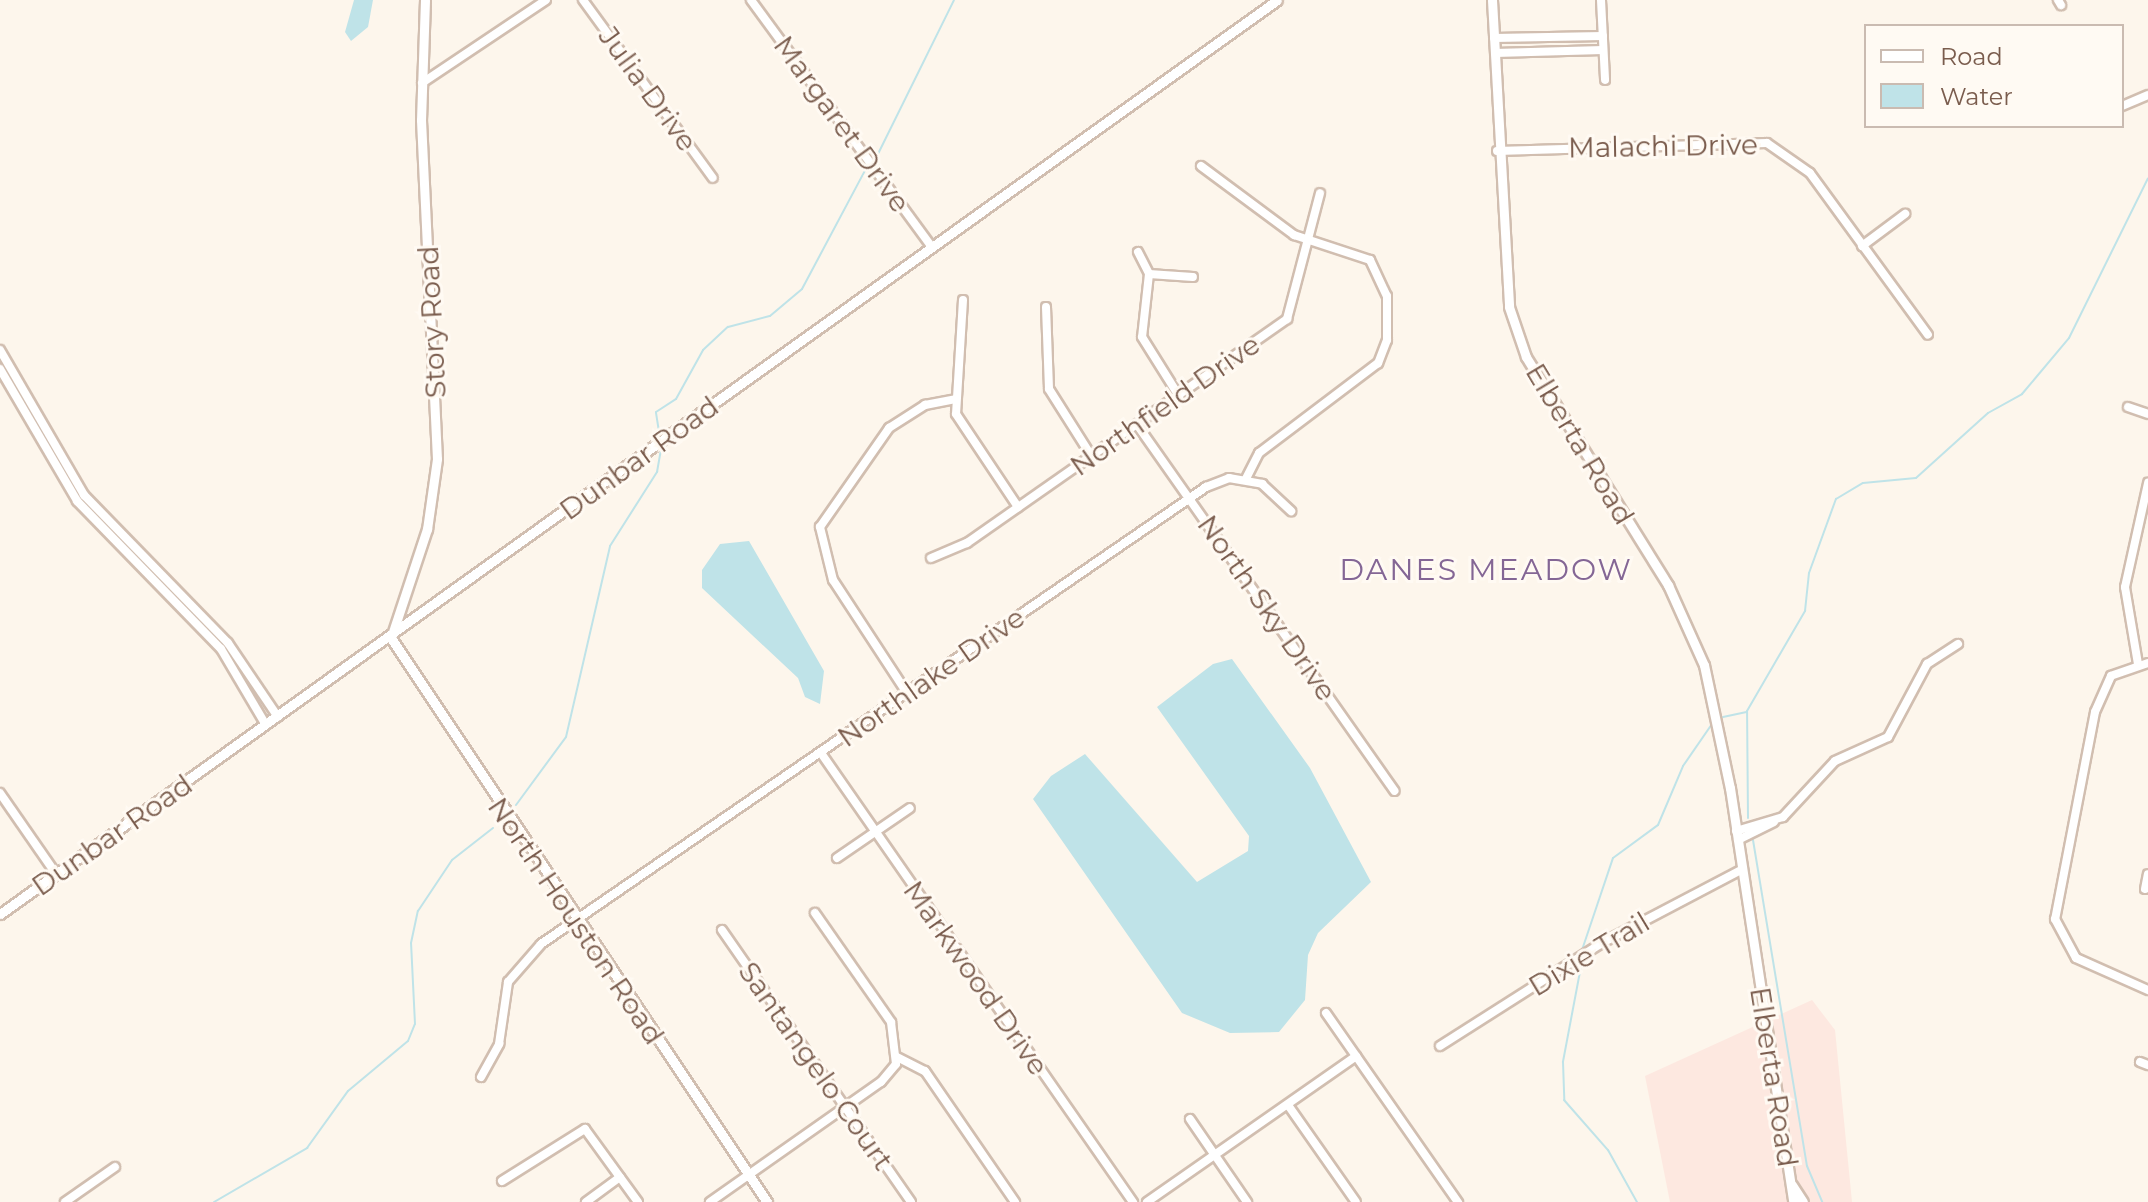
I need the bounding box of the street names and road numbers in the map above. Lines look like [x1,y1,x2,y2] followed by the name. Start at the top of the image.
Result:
[592,20,704,158] street label: Julia Drive
[767,29,917,219] street label: Margaret Drive
[1568,128,1758,164] street label: Malachi Drive
[411,245,453,399] street label: Story Road
[1064,327,1266,483] street label: Northfield Drive
[1519,357,1641,531] street label: Elberta Road
[553,389,725,527] street label: Dunbar Road
[1191,509,1343,707] street label: North Sky Drive
[831,600,1031,754] street label: Northlake Drive
[25,767,199,903] street label: Dunbar Road
[481,791,671,1051] street label: North Houston Road
[897,874,1055,1082] street label: Markwood Drive
[1523,905,1655,1003] street label: Dixie Trail
[732,956,900,1176] street label: Santangelo Court
[1743,985,1805,1169] street label: Elberta Road

